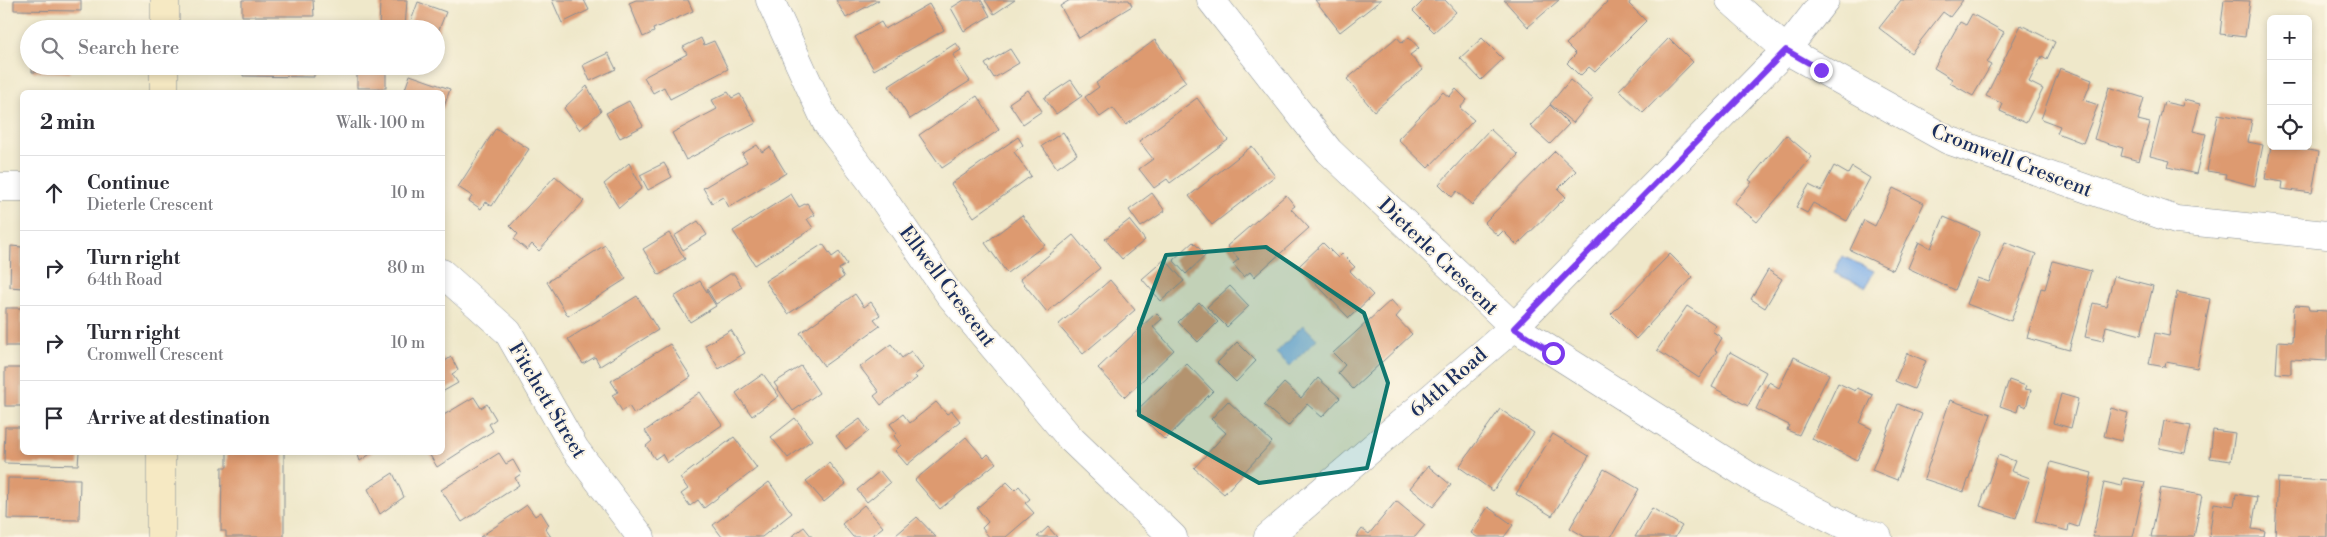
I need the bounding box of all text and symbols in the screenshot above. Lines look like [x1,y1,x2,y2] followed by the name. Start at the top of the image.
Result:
[2267,15,2312,150] map controls
[2267,15,2312,60] button: +
[20,20,445,75] search box
[38,34,66,62] icon: search
[78,36,179,60] text: Search here
[1810,59,1833,82] route end
[2267,60,2312,105] button: −
[2267,105,2312,150] button: locate
[40,110,95,136] text: 2 min
[336,113,425,133] text: Walk · 100 m
[1927,119,2096,204] street label: Cromwell Crescent
[87,171,170,195] text: Continue
[40,179,68,207] icon: ahead
[391,183,425,203] text: 10 m
[1372,193,1503,321] street label: Dieterle Crescent
[87,195,213,215] text: Dieterle Crescent
[893,221,1001,353] street label: Ellwell Crescent
[87,246,180,270] text: Turn right
[40,254,68,282] icon: right
[387,258,425,278] text: 80 m
[87,270,162,290] text: 64th Road
[87,321,180,345] text: Turn right
[40,329,68,357] icon: right
[391,333,425,353] text: 10 m
[502,338,591,463] street label: Fitchett Street
[1405,342,1493,423] street label: 64th Road
[1542,342,1565,365] route start
[87,345,224,365] text: Cromwell Crescent
[40,404,68,432] icon: arrive
[87,406,270,430] text: Arrive at destination

